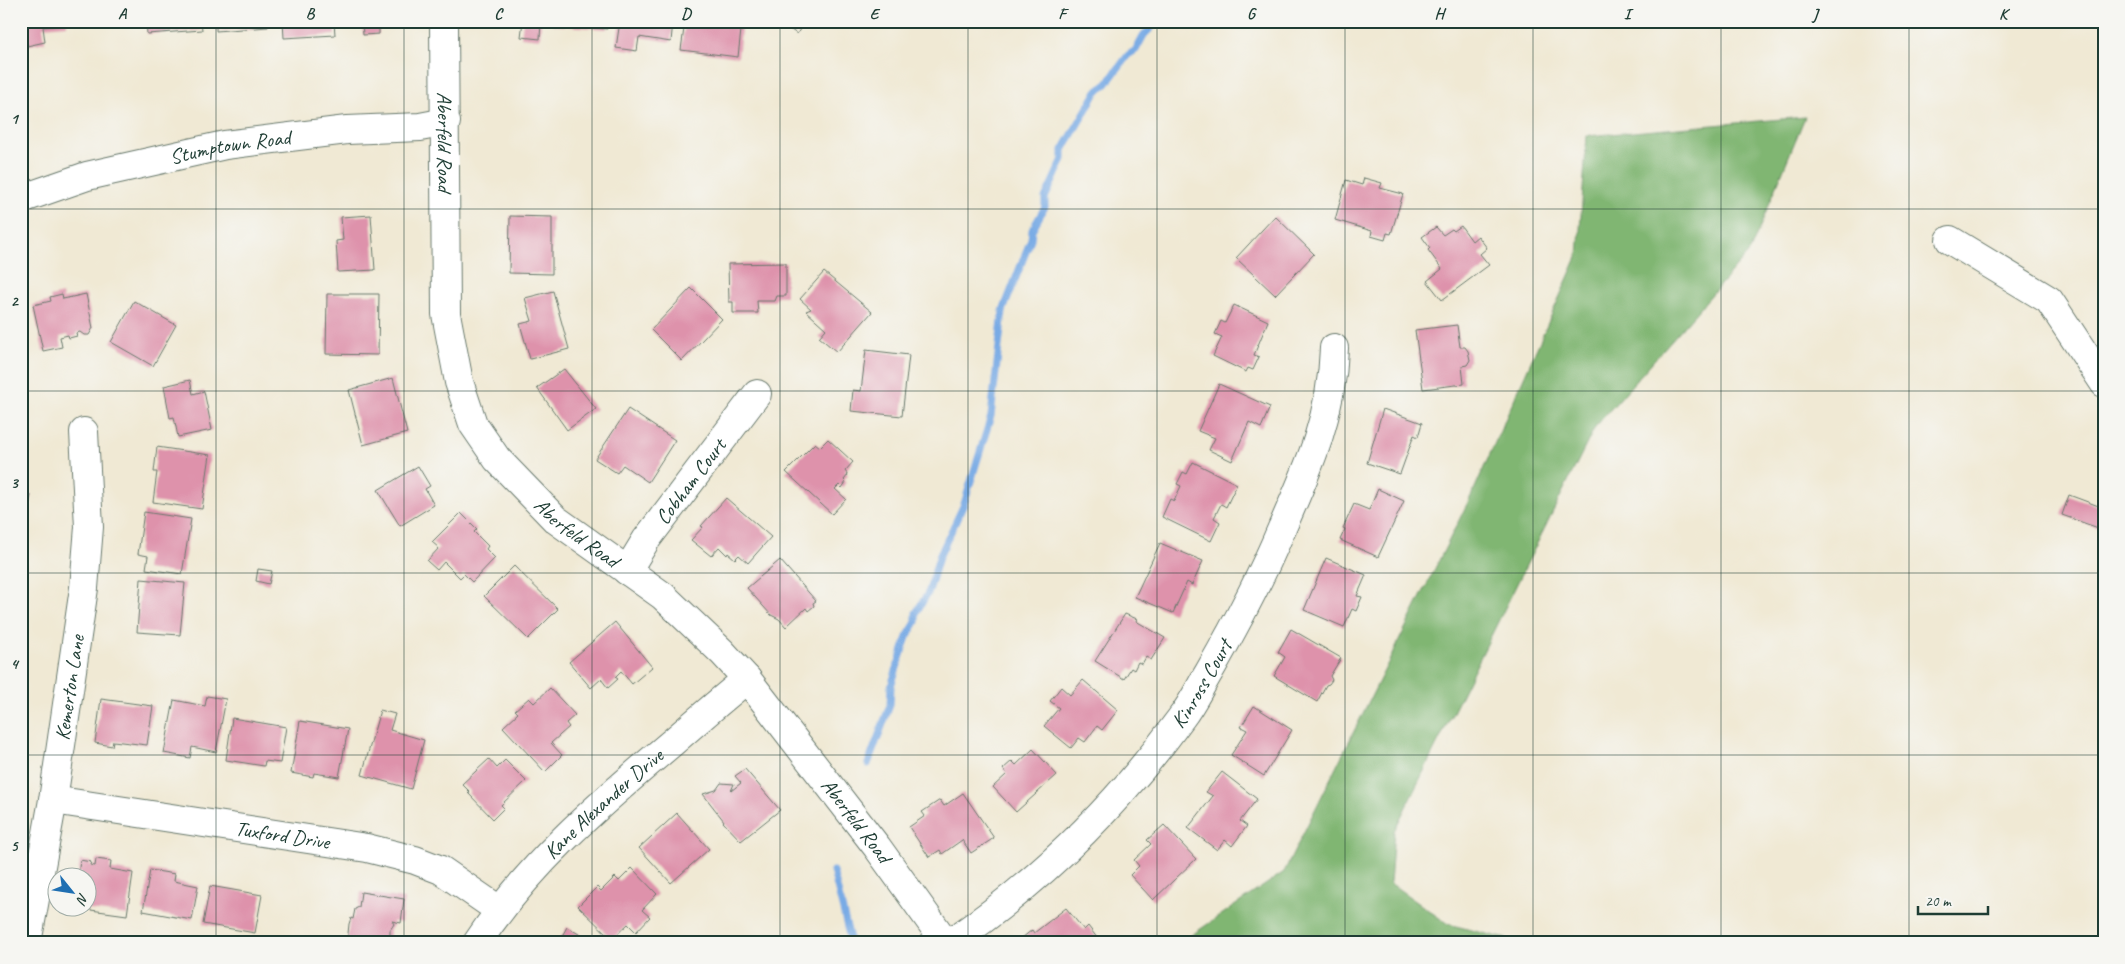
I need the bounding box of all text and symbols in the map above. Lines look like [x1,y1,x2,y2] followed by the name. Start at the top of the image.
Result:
[118,4,128,24] text: A
[306,4,316,24] text: B
[494,4,504,24] text: C
[681,4,692,24] text: D
[870,4,881,24] text: E
[1058,4,1069,24] text: F
[1247,4,1257,24] text: G
[1434,4,1446,24] text: H
[1624,4,1634,24] text: I
[1811,4,1820,24] text: J
[1999,4,2011,24] text: K
[431,92,458,195] street label: Aberfeld Road
[10,109,19,129] text: 1
[167,124,295,170] street label: Stumptown Road
[10,291,19,311] text: 2
[650,432,733,529] street label: Cobham Court
[10,473,19,493] text: 3
[529,492,626,575] street label: Aberfeld Road
[49,632,90,742] street label: Kemerton Lane
[1165,632,1239,733] street label: Kinross Court
[10,654,19,674] text: 4
[538,741,670,864] street label: Kane Alexander Drive
[816,773,899,870] street label: Aberfeld Road
[234,815,333,855] street label: Tuxford Drive
[11,836,20,856] text: 5
[48,866,98,916] north arrow
[1918,884,1988,916] scale bar
[72,890,92,908] text: N
[1925,892,1952,911] text: 20 m

